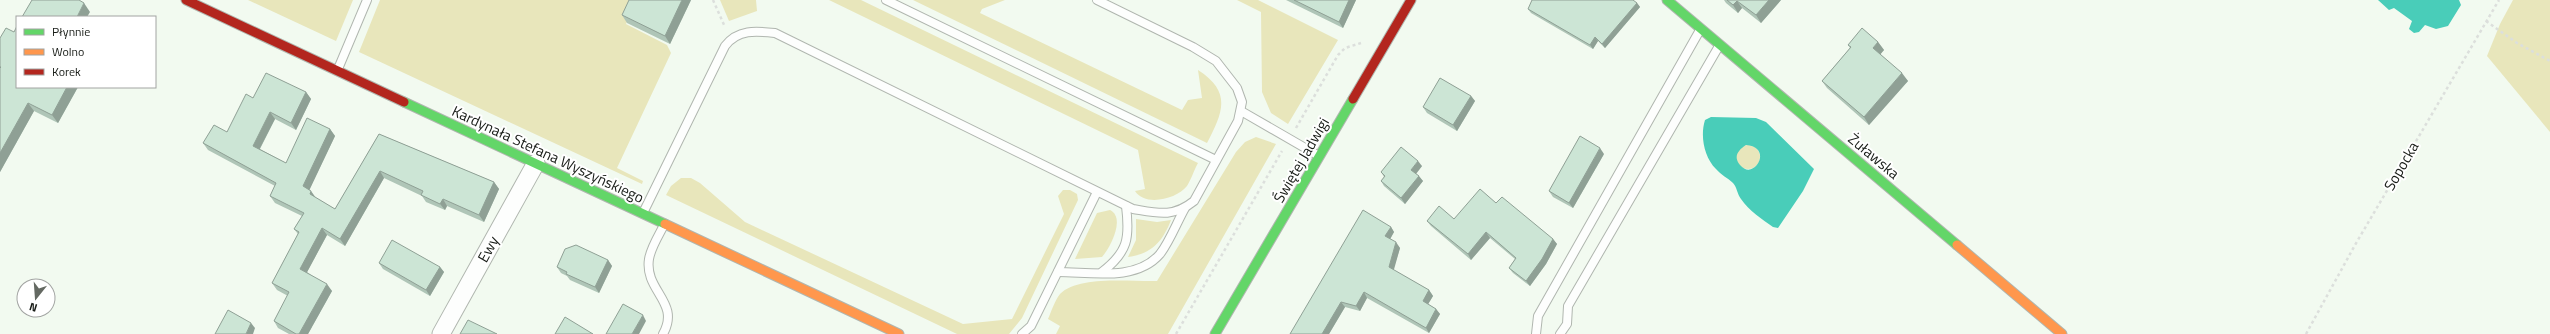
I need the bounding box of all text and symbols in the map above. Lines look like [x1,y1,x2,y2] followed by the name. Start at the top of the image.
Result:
[16,16,156,88] legend
[52,22,90,41] text: Płynnie
[52,42,84,61] text: Wolno
[52,62,81,81] text: Korek
[448,99,648,209] street label: Kardynała Stefana Wyszyńskiego
[1267,113,1335,207] street label: Świętej Jadwigi
[1843,128,1905,185] street label: Żuławska
[2378,137,2424,195] street label: Sopocka
[471,232,505,266] street label: Ewy
[16,278,56,318] north arrow
[27,299,39,316] text: N

